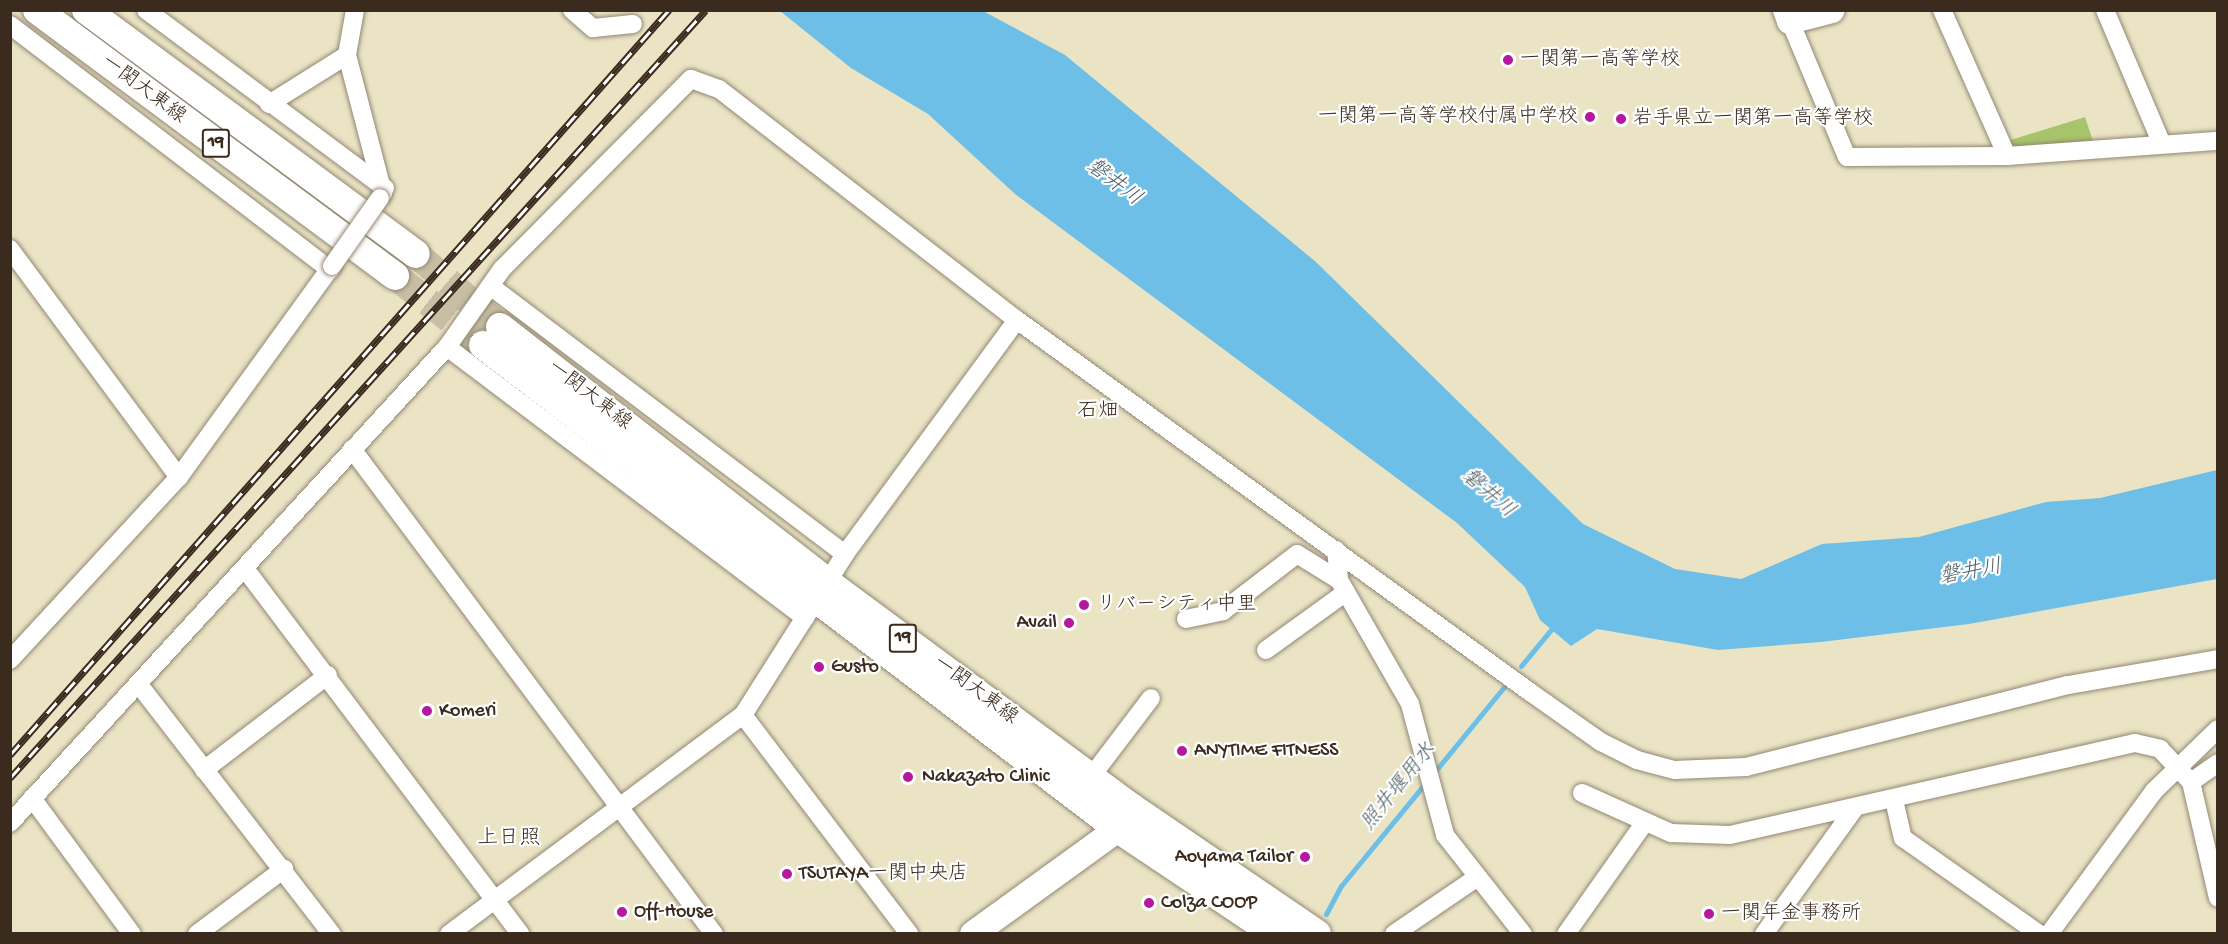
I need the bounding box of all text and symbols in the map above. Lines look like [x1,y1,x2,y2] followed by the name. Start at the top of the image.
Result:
[1520,48,1680,72] place label: 一関第一高等学校
[96,50,190,130] street label: 一関大東線
[1501,53,1515,67] marker: 一関第一高等学校
[1318,105,1578,129] place label: 一関第一高等学校付属中学校
[1633,107,1873,131] place label: 岩手県立一関第一高等学校
[1583,110,1597,124] marker: 一関第一高等学校付属中学校
[1614,112,1628,126] marker: 岩手県立一関第一高等学校
[201,128,231,158] road number: 19
[1080,155,1146,213] water label: 磐井川
[542,356,636,436] street label: 一関大東線
[1077,400,1119,426] district label: 石畑
[1455,465,1519,525] water label: 磐井川
[1938,556,2004,592] water label: 磐井川
[1096,593,1256,617] place label: リバーシティ中里
[1077,598,1091,612] marker: リバーシティ中里
[1017,611,1057,635] place label: Avail
[1062,616,1076,630] marker: Avail
[888,623,918,653] road number: 19
[928,651,1022,731] street label: 一関大東線
[831,655,879,679] place label: Gusto
[812,660,826,674] marker: Gusto
[439,699,496,723] place label: Komeri
[420,704,434,718] marker: Komeri
[1194,739,1339,763] place label: ANYTIME FITNESS
[1357,739,1443,837] water label: 照井堰用水
[1175,744,1189,758] marker: ANYTIME FITNESS
[922,765,1050,789] place label: Nakazato Clinic
[899,768,917,786] marker: Nakazato Clinic
[478,827,540,853] district label: 上日照
[1175,845,1293,869] place label: Aoyama Tailor
[1298,850,1312,864] marker: Aoyama Tailor
[799,862,968,886] place label: TSUTAYA一関中央店
[780,867,794,881] marker: TSUTAYA一関中央店
[1161,891,1257,915] place label: Colza COOP
[1142,896,1156,910] marker: Colza COOP
[634,900,713,924] place label: Off-House
[1721,902,1861,926] place label: 一関年金事務所
[615,905,629,919] marker: Off-House
[1702,907,1716,921] marker: 一関年金事務所

